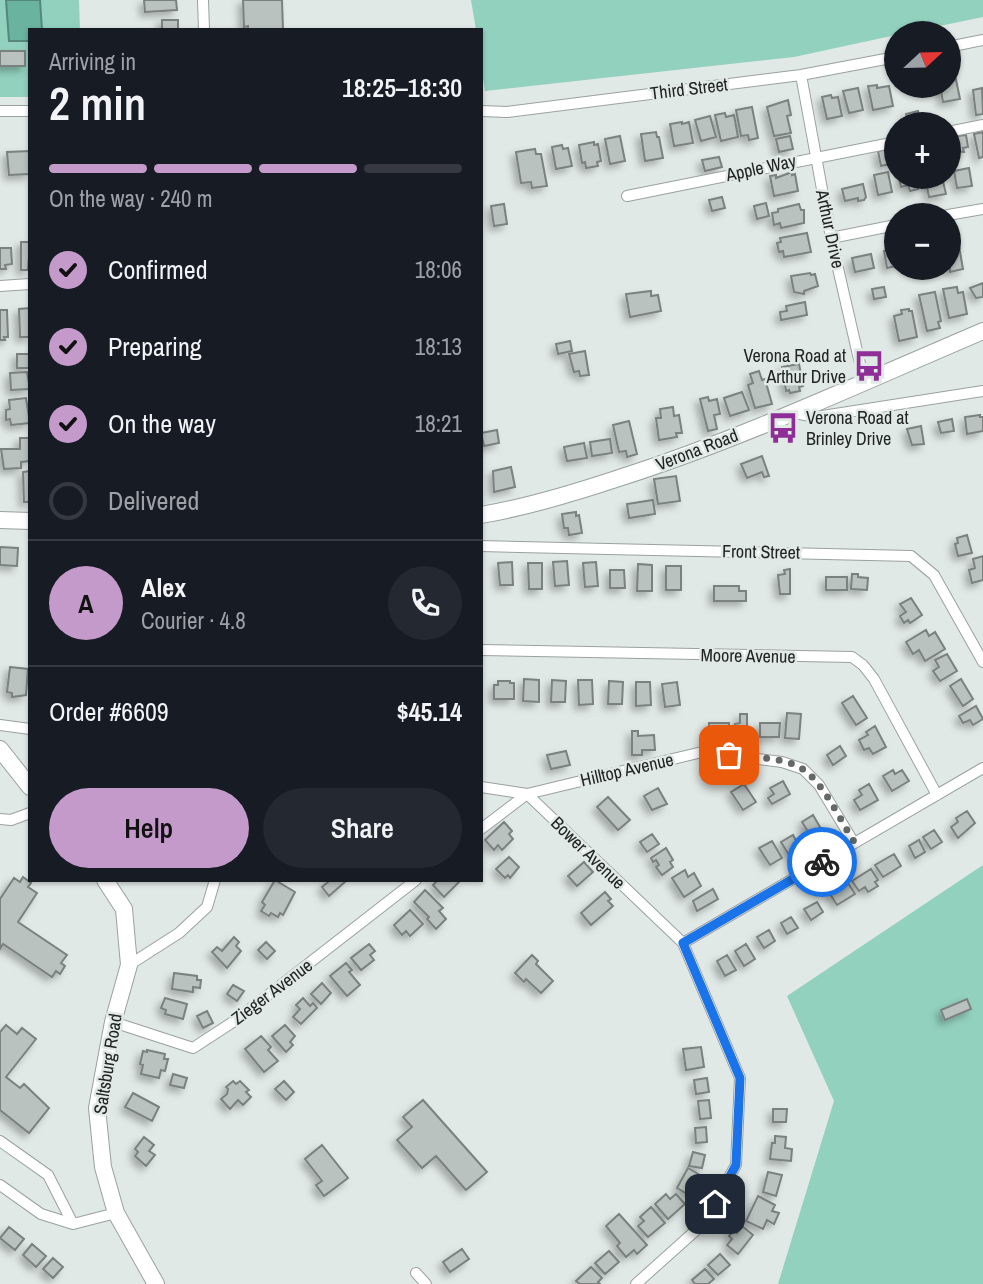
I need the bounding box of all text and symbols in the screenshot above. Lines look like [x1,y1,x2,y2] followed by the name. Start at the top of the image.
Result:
[884,21,961,98] north arrow
[884,21,961,280] map controls
[49,46,136,77] text: Arriving in
[342,70,462,105] text: 18:25–18:30
[649,71,729,106] street label: Third Street
[49,72,146,134] text: 2 min
[884,112,961,189] button: +
[723,148,799,187] street label: Apple Way
[49,183,213,214] text: On the way · 240 m
[810,186,851,270] street label: Arthur Drive
[884,203,961,280] button: −
[49,251,87,289] icon: check
[108,252,208,287] text: Confirmed
[415,254,462,285] text: 18:06
[49,328,87,366] icon: check
[108,329,202,364] text: Preparing
[415,331,462,362] text: 18:13
[743,343,846,389] place label: Verona Road at Arthur Drive
[852,349,886,383] bus stop icon: Verona Road at Arthur Drive
[49,405,87,443] icon: check
[806,405,909,451] place label: Verona Road at Brinley Drive
[108,406,216,441] text: On the way
[415,408,462,439] text: 18:21
[766,411,800,445] bus stop icon: Verona Road at Brinley Drive
[652,422,742,477] street label: Verona Road
[108,483,199,518] text: Delivered
[722,538,800,565] street label: Front Street
[388,566,462,640] button: phone
[141,570,186,605] text: Alex
[78,586,94,621] text: A
[141,605,246,636] text: Courier · 4.8
[700,642,796,669] street label: Moore Avenue
[49,694,169,729] text: Order #6609
[397,694,462,729] text: $45.14
[699,725,759,785] pin
[710,736,748,774] icon: bag
[578,747,676,792] street label: Hilltop Avenue
[49,788,249,868] button: Help
[263,788,462,868] button: Share
[546,811,631,895] street label: Bower Avenue
[787,827,857,897] courier
[803,843,841,881] icon: bike
[226,953,317,1030] street label: Zieger Avenue
[87,1012,128,1116] street label: Saltsburg Road
[685,1174,745,1234] pin
[696,1185,734,1223] icon: home

